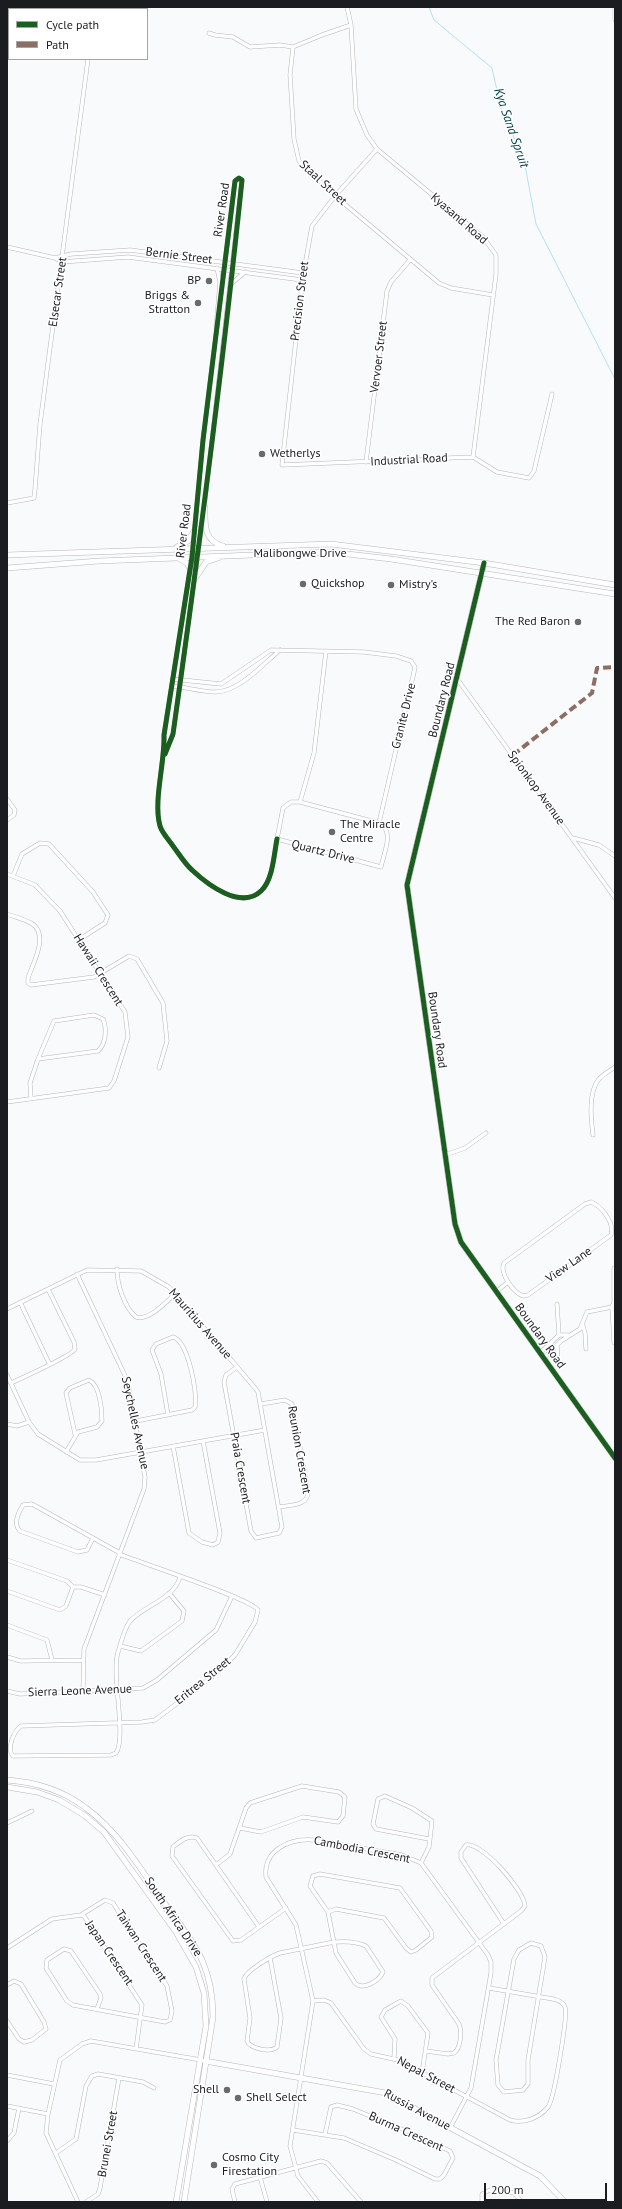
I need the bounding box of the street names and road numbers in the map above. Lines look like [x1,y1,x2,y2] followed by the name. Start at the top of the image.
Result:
[296,157,350,209] street label: Staal Street
[211,182,233,238] street label: River Road
[428,190,490,248] street label: Kyasand Road
[145,245,213,267] street label: Bernie Street
[46,256,70,328] street label: Elsecar Street
[288,260,312,342] street label: Precision Street
[367,320,391,394] street label: Vervoer Street
[370,451,448,469] street label: Industrial Road
[174,503,194,559] street label: River Road
[254,547,346,561] street label: Malibongwe Drive
[426,661,458,739] street label: Boundary Road
[389,682,419,750] street label: Granite Drive
[504,748,568,828] street label: Spionkop Avenue
[290,837,356,867] street label: Quartz Drive
[70,931,126,1009] street label: Hawaii Crescent
[425,991,449,1069] street label: Boundary Road
[543,1244,595,1286] street label: View Lane
[165,1286,235,1362] street label: Mauritius Avenue
[511,1301,569,1371] street label: Boundary Road
[118,1375,152,1471] street label: Seychelles Avenue
[284,1405,314,1495] street label: Reunion Crescent
[227,1431,253,1505] street label: Praia Crescent
[172,1654,234,1708] street label: Eritrea Street
[28,1682,132,1700] street label: Sierra Leone Avenue
[313,1834,411,1866] street label: Cambodia Crescent
[141,1875,205,1959] street label: South Africa Drive
[112,1907,170,1985] street label: Taiwan Crescent
[82,1918,136,1988] street label: Japan Crescent
[394,2054,458,2096] street label: Nepal Street
[381,2086,453,2134] street label: Russia Avenue
[366,2109,446,2155] street label: Burma Crescent
[95,2110,121,2178] street label: Brunei Street

